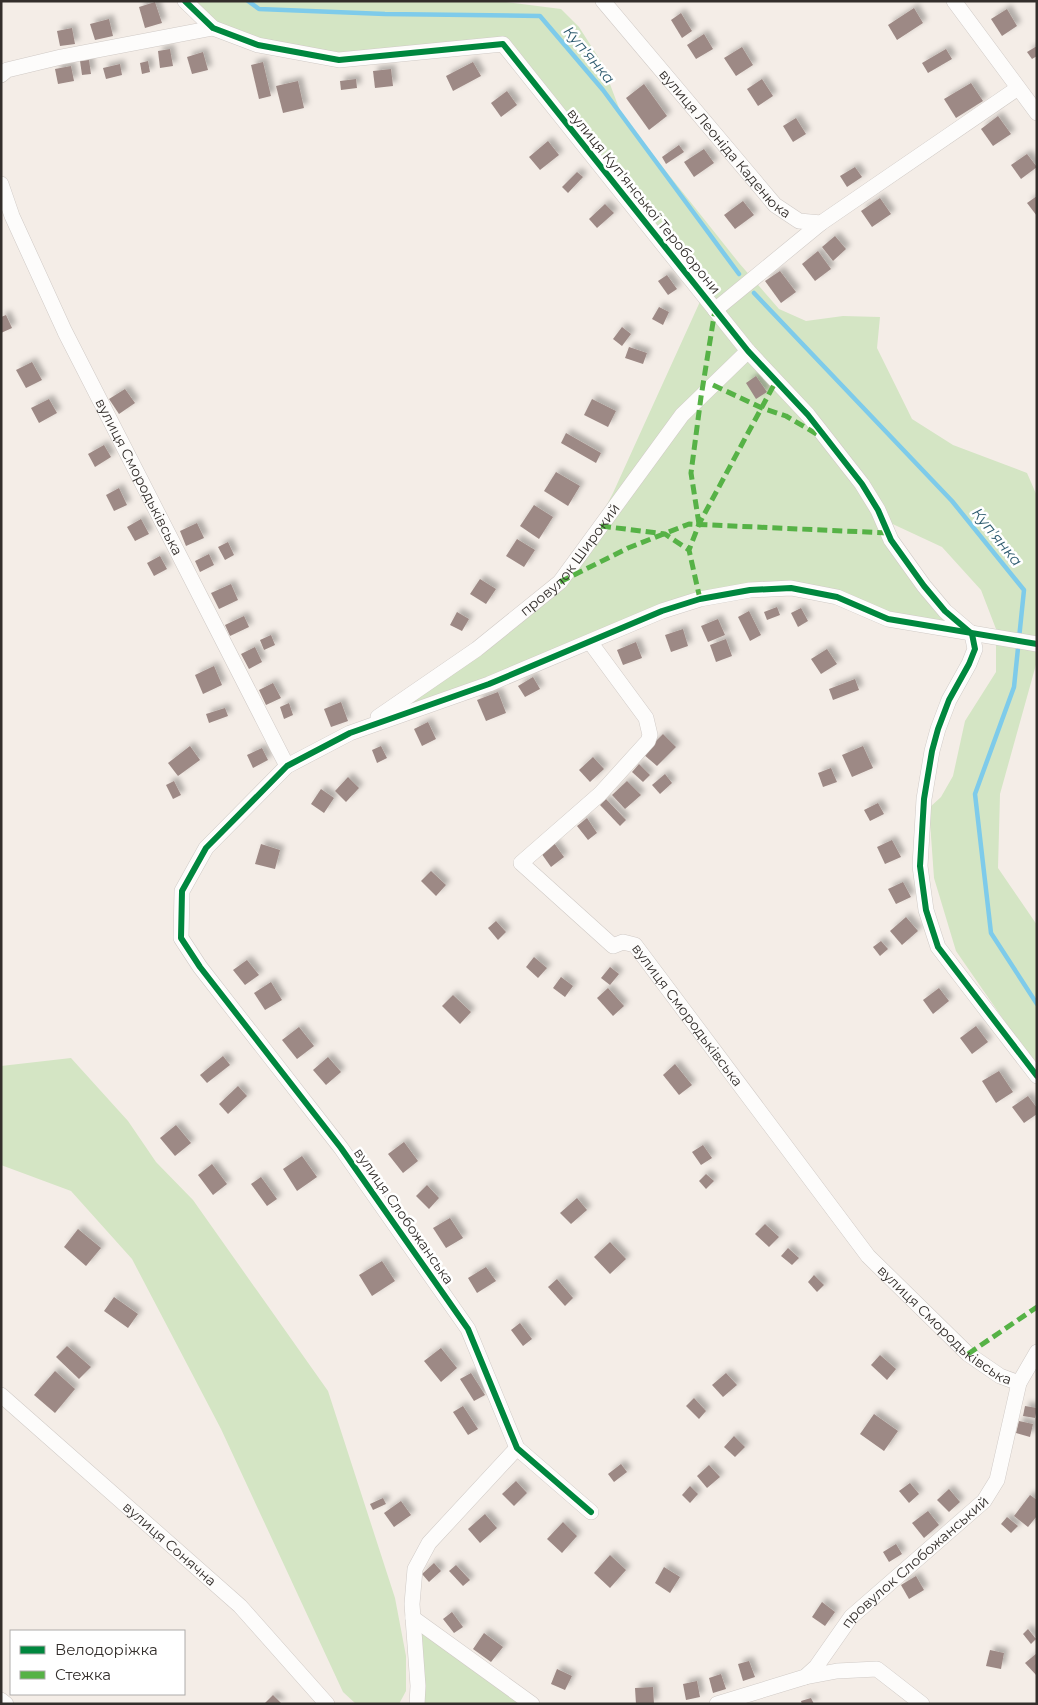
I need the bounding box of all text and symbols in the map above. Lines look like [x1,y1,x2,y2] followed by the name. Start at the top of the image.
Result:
[560,22,619,87] water label: Куп'янка
[655,65,794,222] street label: вулиця Леоніда Каденюка
[563,104,725,298] street label: вулиця Куп'янської Тероборони
[91,395,187,558] street label: вулиця Смородьківська
[516,500,624,620] street label: провулок Широкий
[968,504,1027,570] water label: Куп'янка
[628,940,747,1090] street label: вулиця Смородьківська
[350,1144,458,1288] street label: вулиця Слобожанська
[874,1261,1014,1389] street label: вулиця Смородьківська
[837,1492,992,1632] street label: провулок Слобожанський
[119,1498,220,1590] street label: вулиця Сонячна
[10,1630,185,1695] legend
[55,1640,158,1659] text: Велодоріжка
[55,1665,111,1684] text: Стежка

